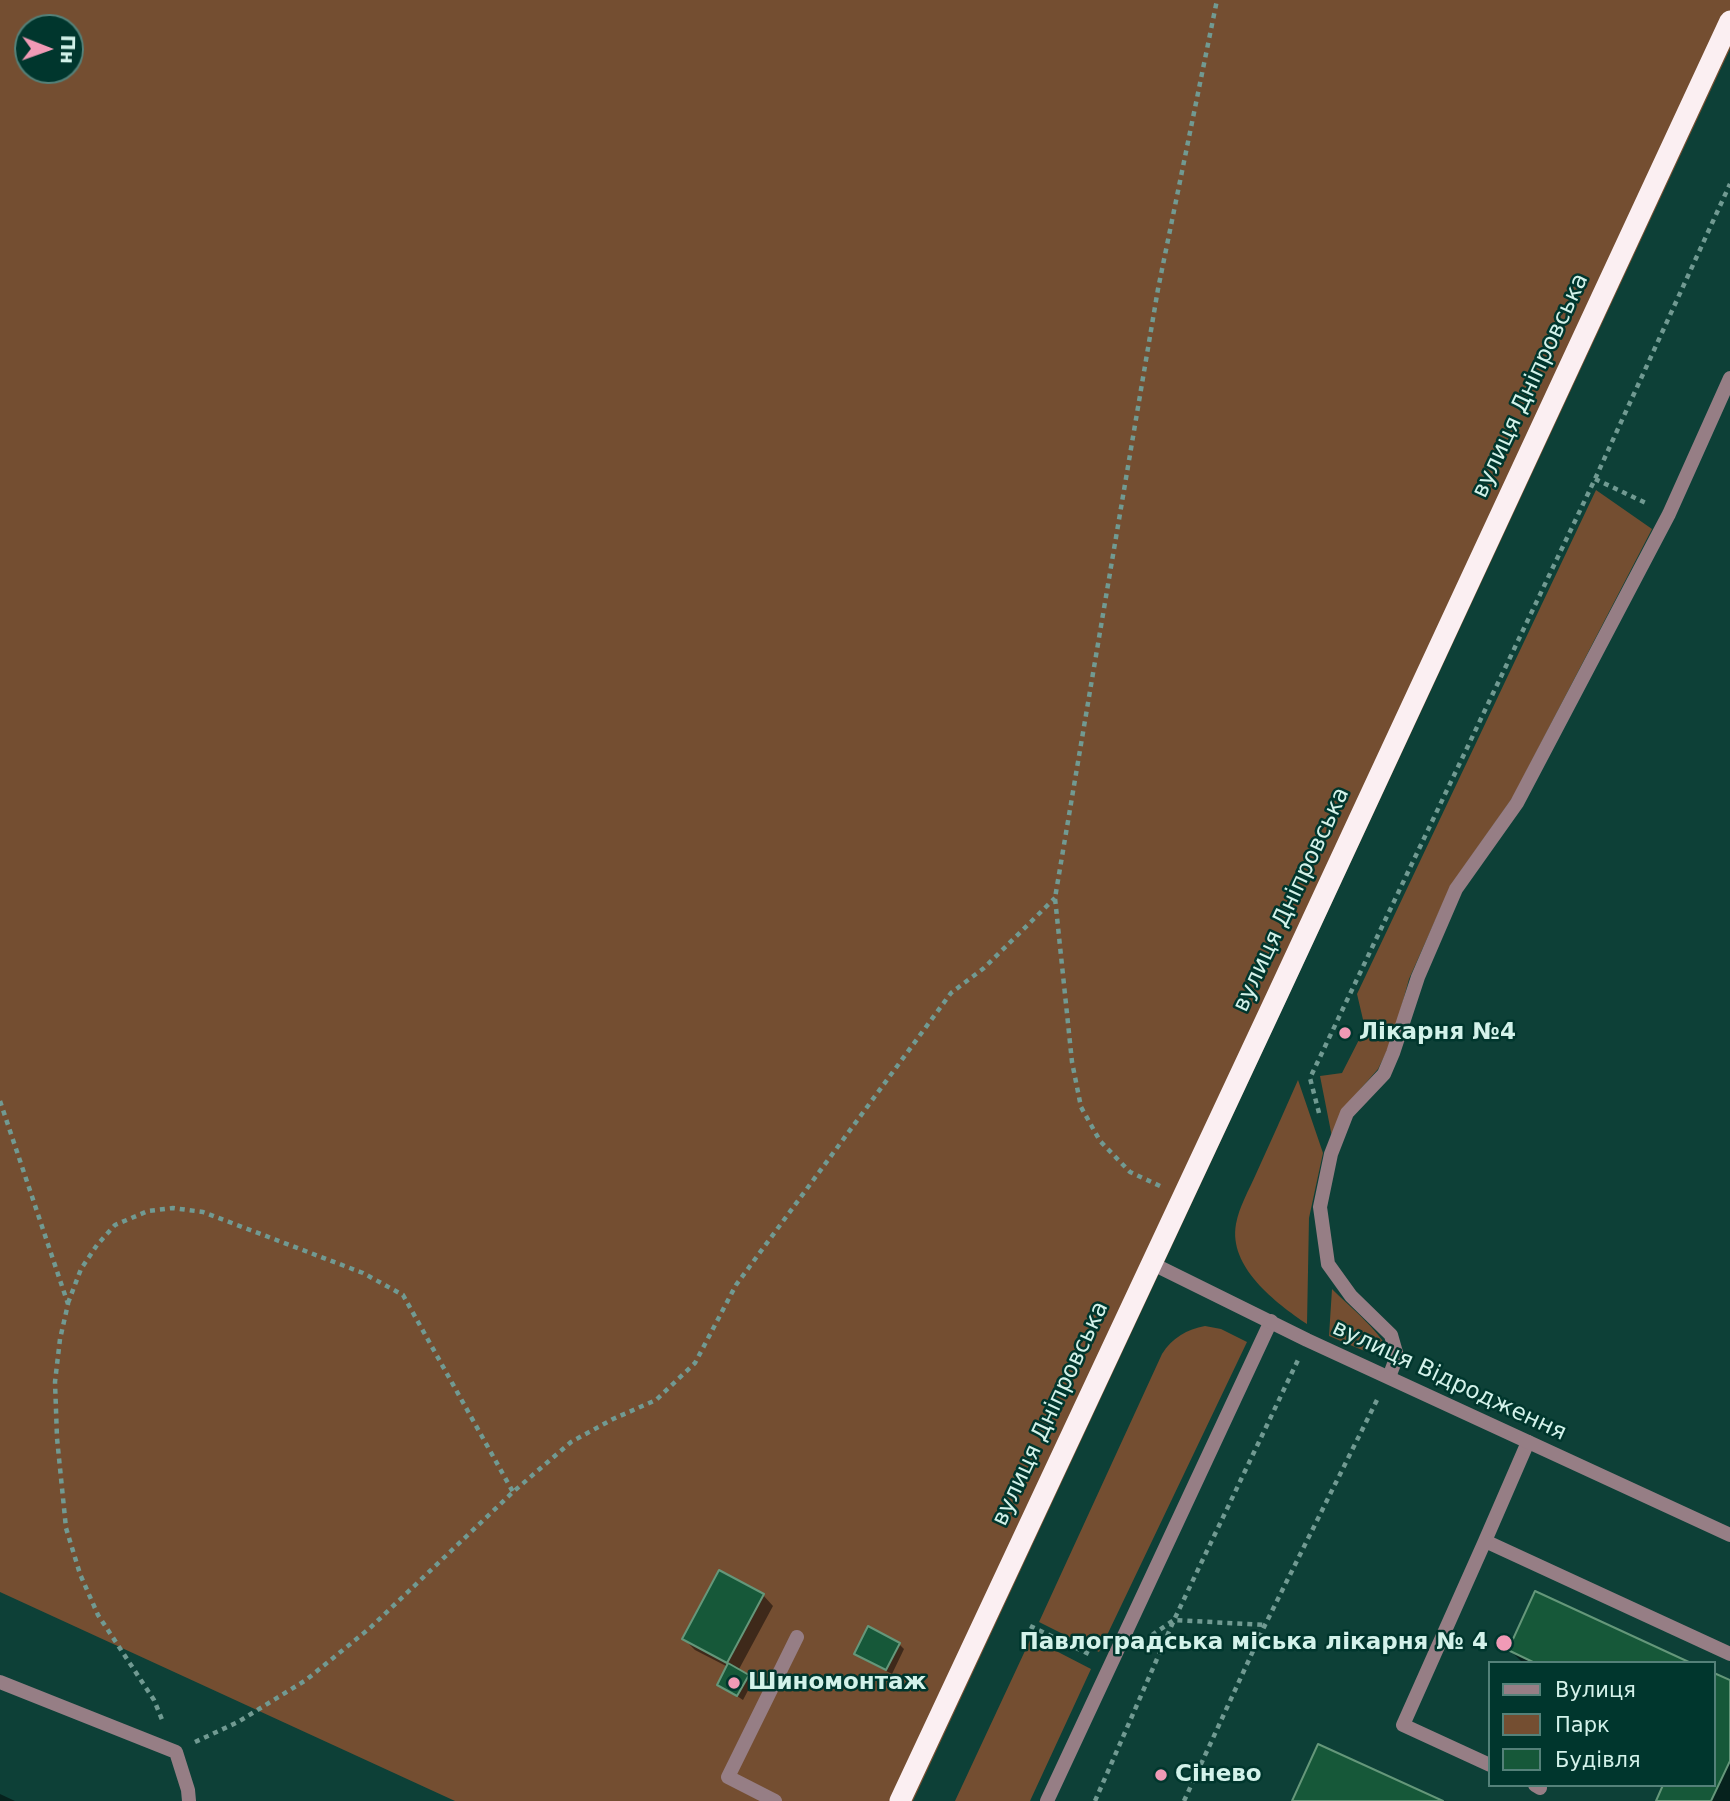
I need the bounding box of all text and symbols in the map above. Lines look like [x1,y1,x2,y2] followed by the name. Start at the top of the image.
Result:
[14,14,84,84] north arrow
[57,35,79,64] text: Пн
[1467,269,1595,503] street label: вулиця Дніпровська
[1228,783,1356,1017] street label: вулиця Дніпровська
[1359,1019,1516,1047] place label: Лікарня №4
[1337,1025,1353,1041] marker: Лікарня №4
[987,1297,1115,1531] street label: вулиця Дніпровська
[1328,1315,1570,1447] street label: вулиця Відродження
[1019,1629,1488,1657] place label: Павлоградська міська лікарня № 4
[1494,1633,1514,1653] marker: Павлоградська міська лікарня № 4
[1488,1661,1716,1787] legend
[748,1669,926,1697] place label: Шиномонтаж
[726,1675,742,1691] marker: Шиномонтаж
[1555,1678,1636,1702] text: Вулиця
[1555,1713,1610,1737] text: Парк
[1555,1748,1641,1772] text: Будівля
[1175,1761,1262,1789] place label: Cінево
[1153,1767,1169,1783] marker: Cінево

